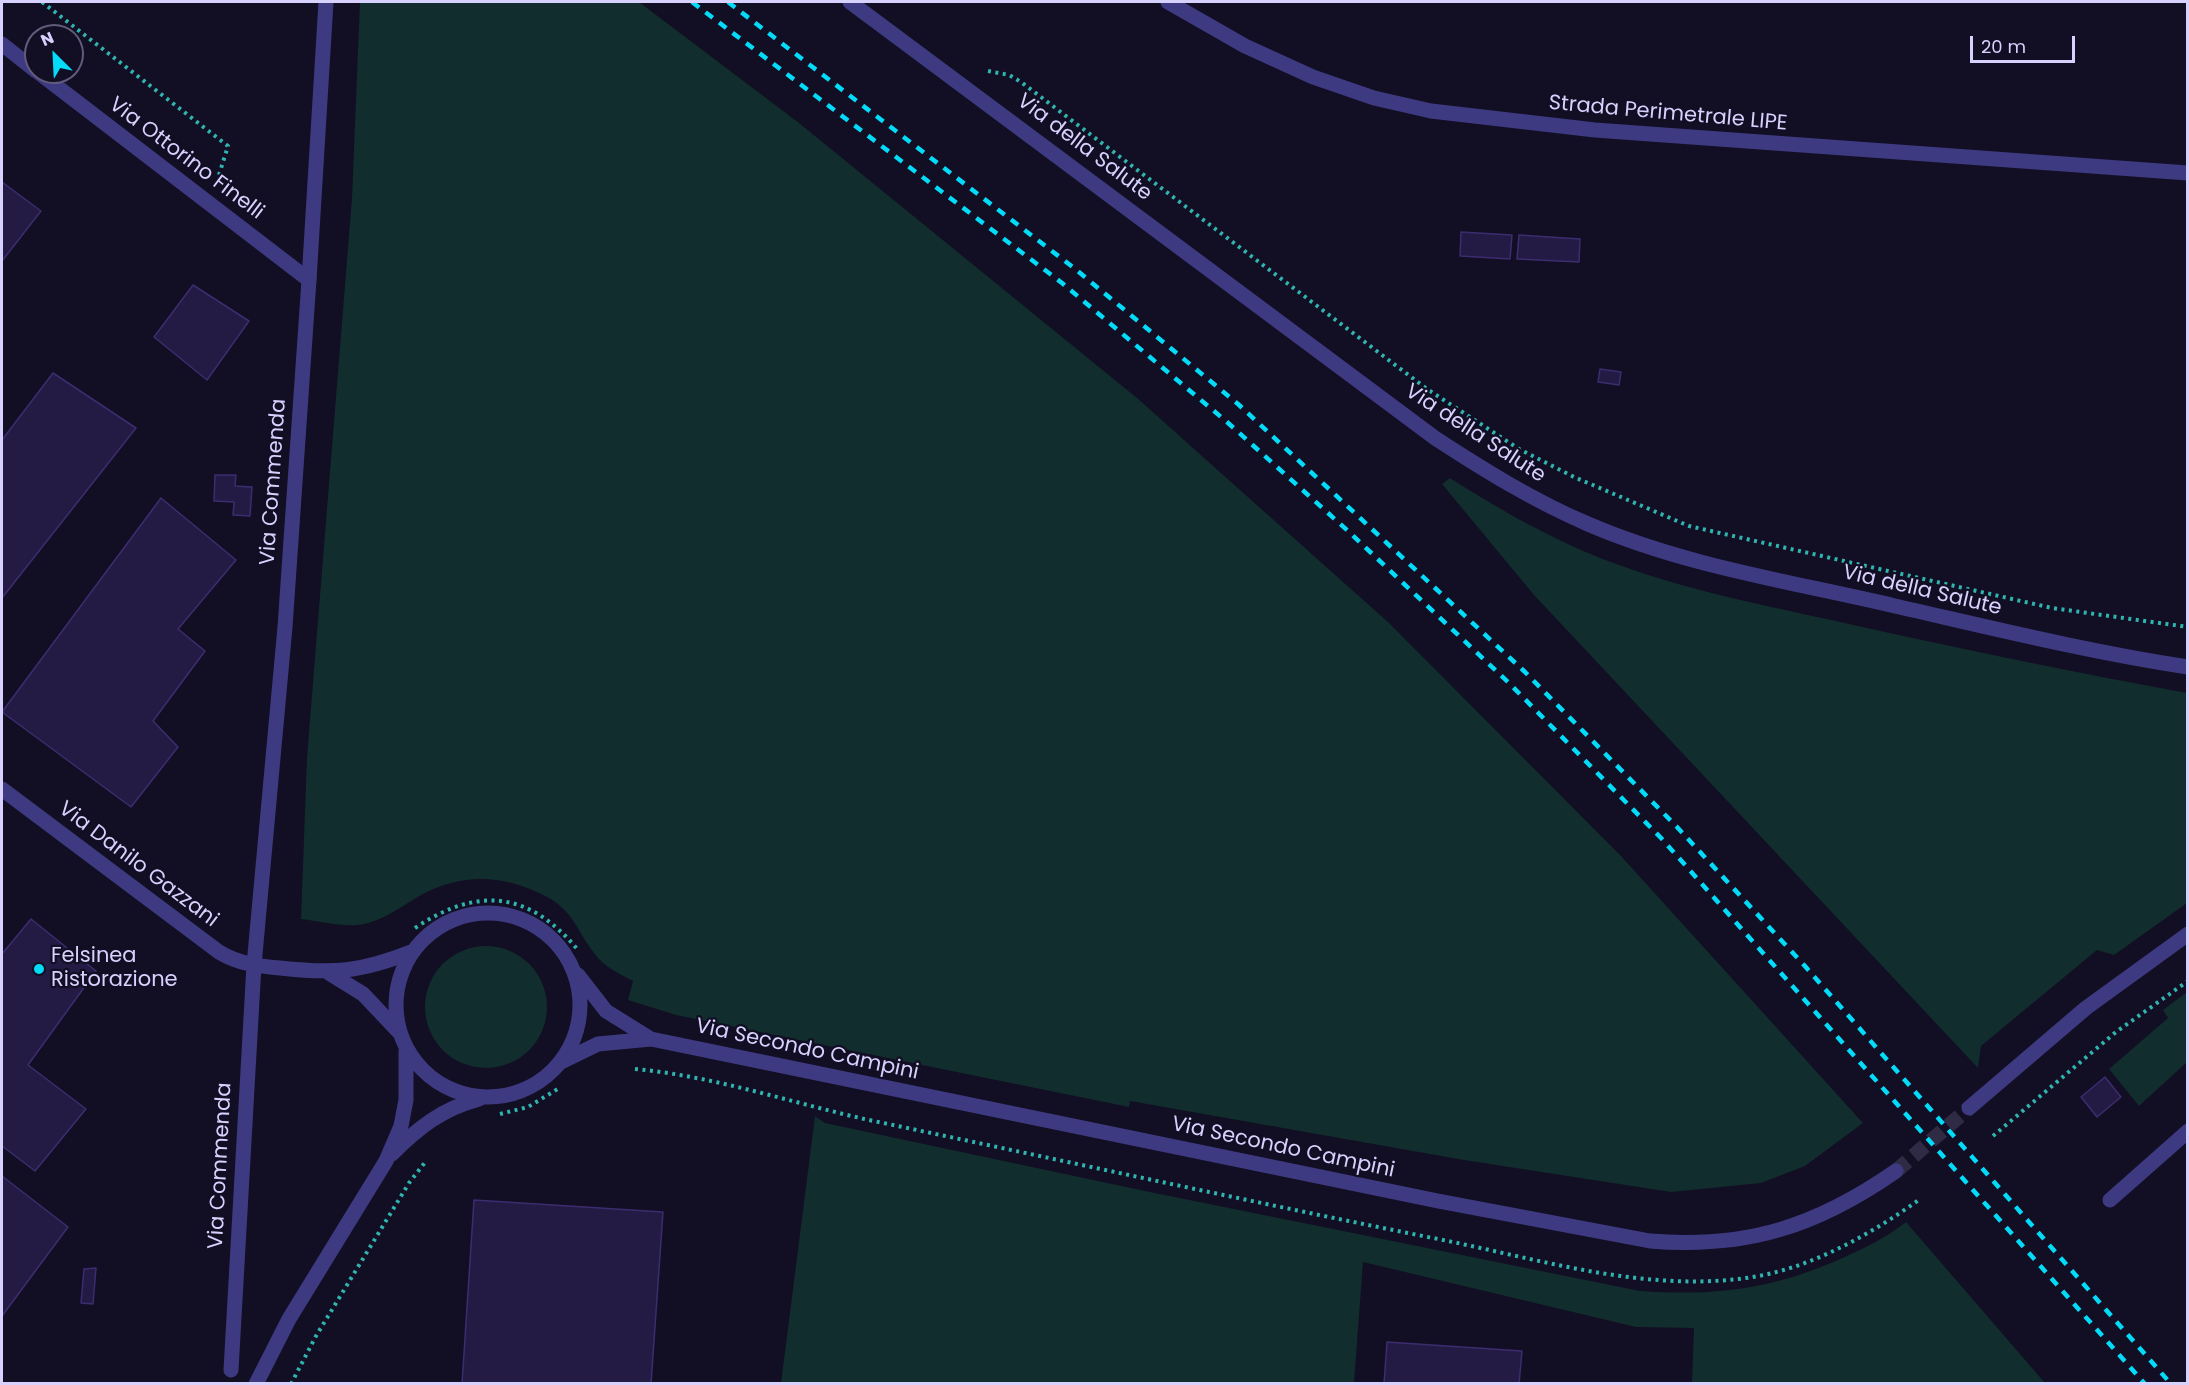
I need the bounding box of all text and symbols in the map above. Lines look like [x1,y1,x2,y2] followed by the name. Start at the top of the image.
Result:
[24,24,84,84] north arrow
[1973,24,2078,62] scale bar
[37,26,57,52] text: N
[1981,34,2026,59] text: 20 m
[1012,89,1156,207] street label: Via della Salute
[1548,91,1788,137] street label: Strada Perimetrale LIPE
[104,92,268,226] street label: Via Ottorino Finelli
[1400,379,1550,489] street label: Via della Salute
[256,398,292,566] street label: Via Commenda
[1840,560,2004,622] street label: Via della Salute
[53,797,223,933] street label: Via Danilo Gazzani
[51,944,178,994] place label: Felsinea Ristorazione
[32,962,46,976] marker: Felsinea Ristorazione
[693,1014,921,1086] street label: Via Secondo Campini
[204,1082,238,1250] street label: Via Commenda
[1169,1112,1397,1184] street label: Via Secondo Campini

